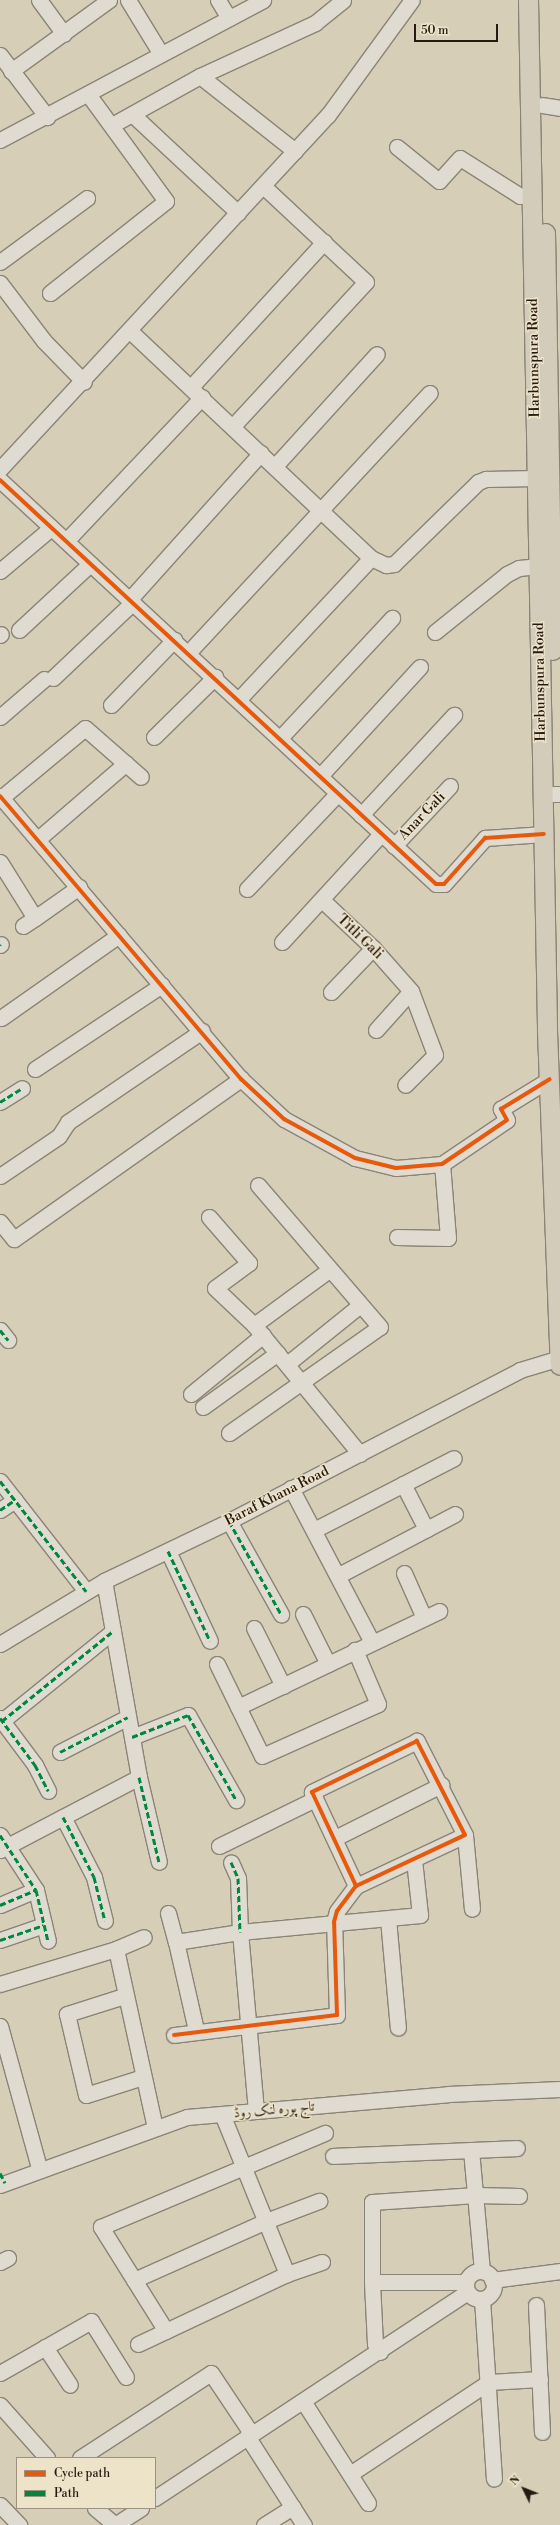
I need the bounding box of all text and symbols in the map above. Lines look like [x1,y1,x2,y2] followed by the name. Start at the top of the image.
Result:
[416,16,500,42] scale bar
[421,23,449,38] text: 50 m
[525,298,543,418] street label: Harbunspura Road
[531,622,549,742] street label: Harbunspura Road
[395,789,449,843] street label: Anar Gali
[334,911,386,963] street label: Titli Gali
[222,1463,332,1529] street label: Baraf Khana Road
[233,2098,315,2122] street label: تاج پورہ لنک روڈ
[16,2457,156,2509] legend
[54,2466,110,2481] text: Cycle path
[504,2469,544,2509] north arrow
[507,2473,523,2489] text: N
[54,2486,79,2501] text: Path

